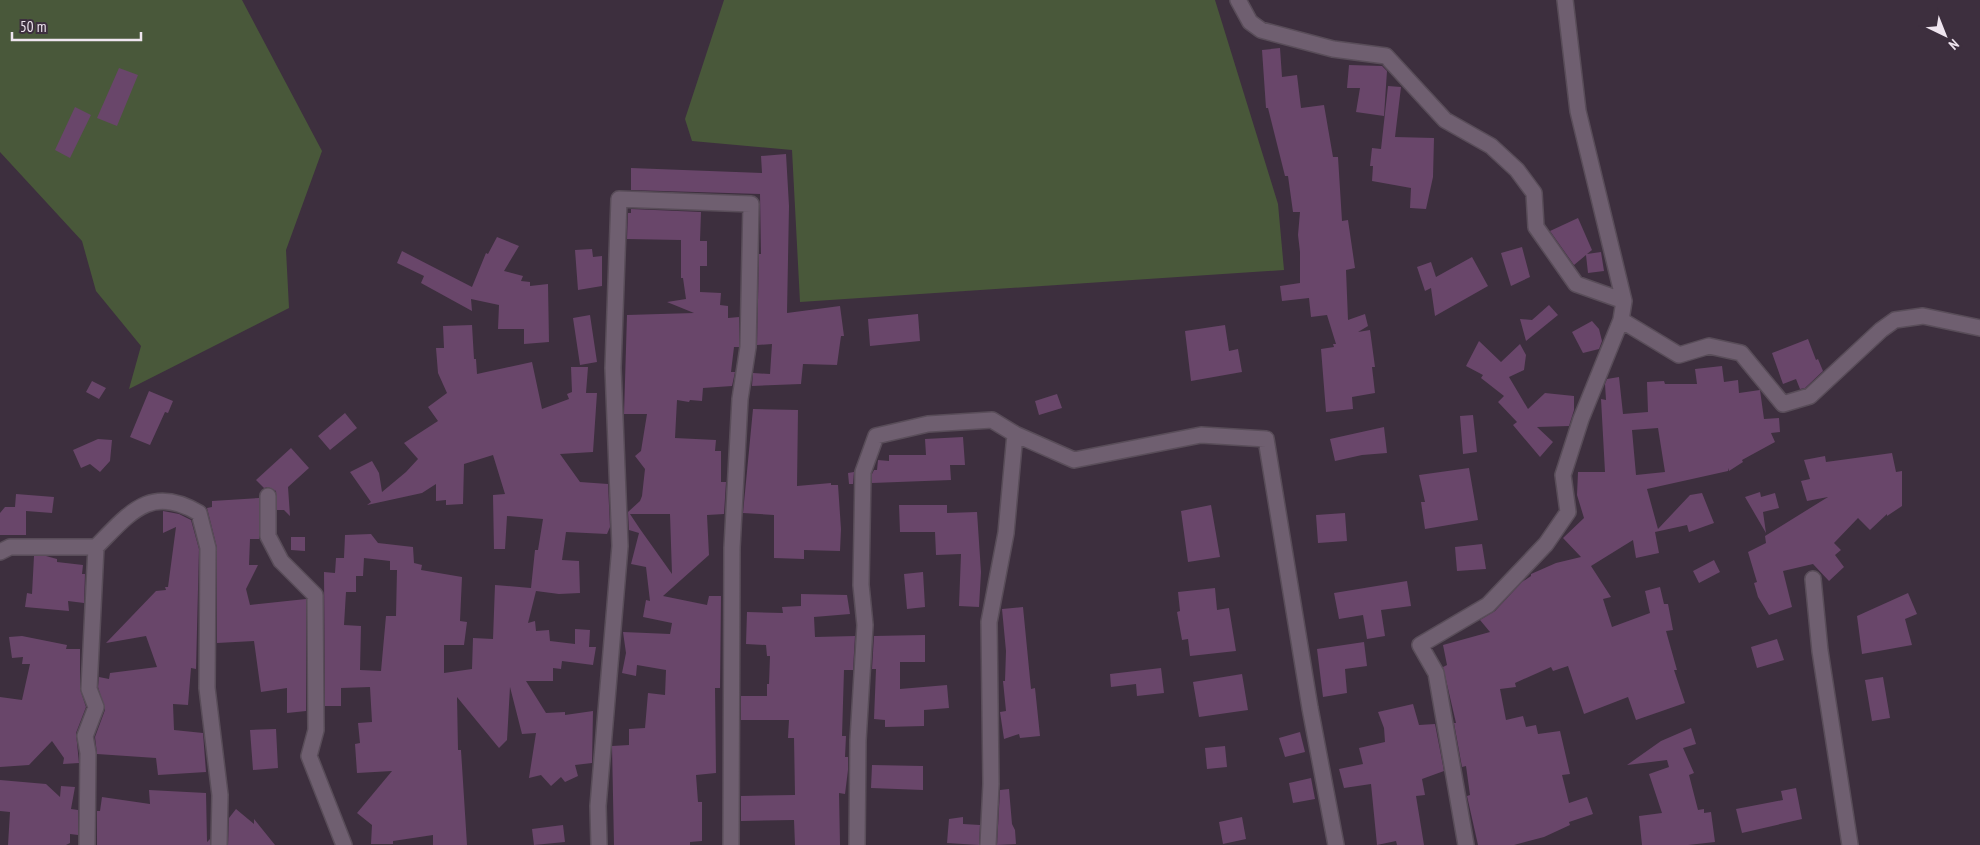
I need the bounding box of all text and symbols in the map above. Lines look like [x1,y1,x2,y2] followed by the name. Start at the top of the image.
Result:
[12,10,141,42] scale bar
[1920,10,1970,60] north arrow
[20,17,46,36] text: 50 m
[1945,35,1963,54] text: N

